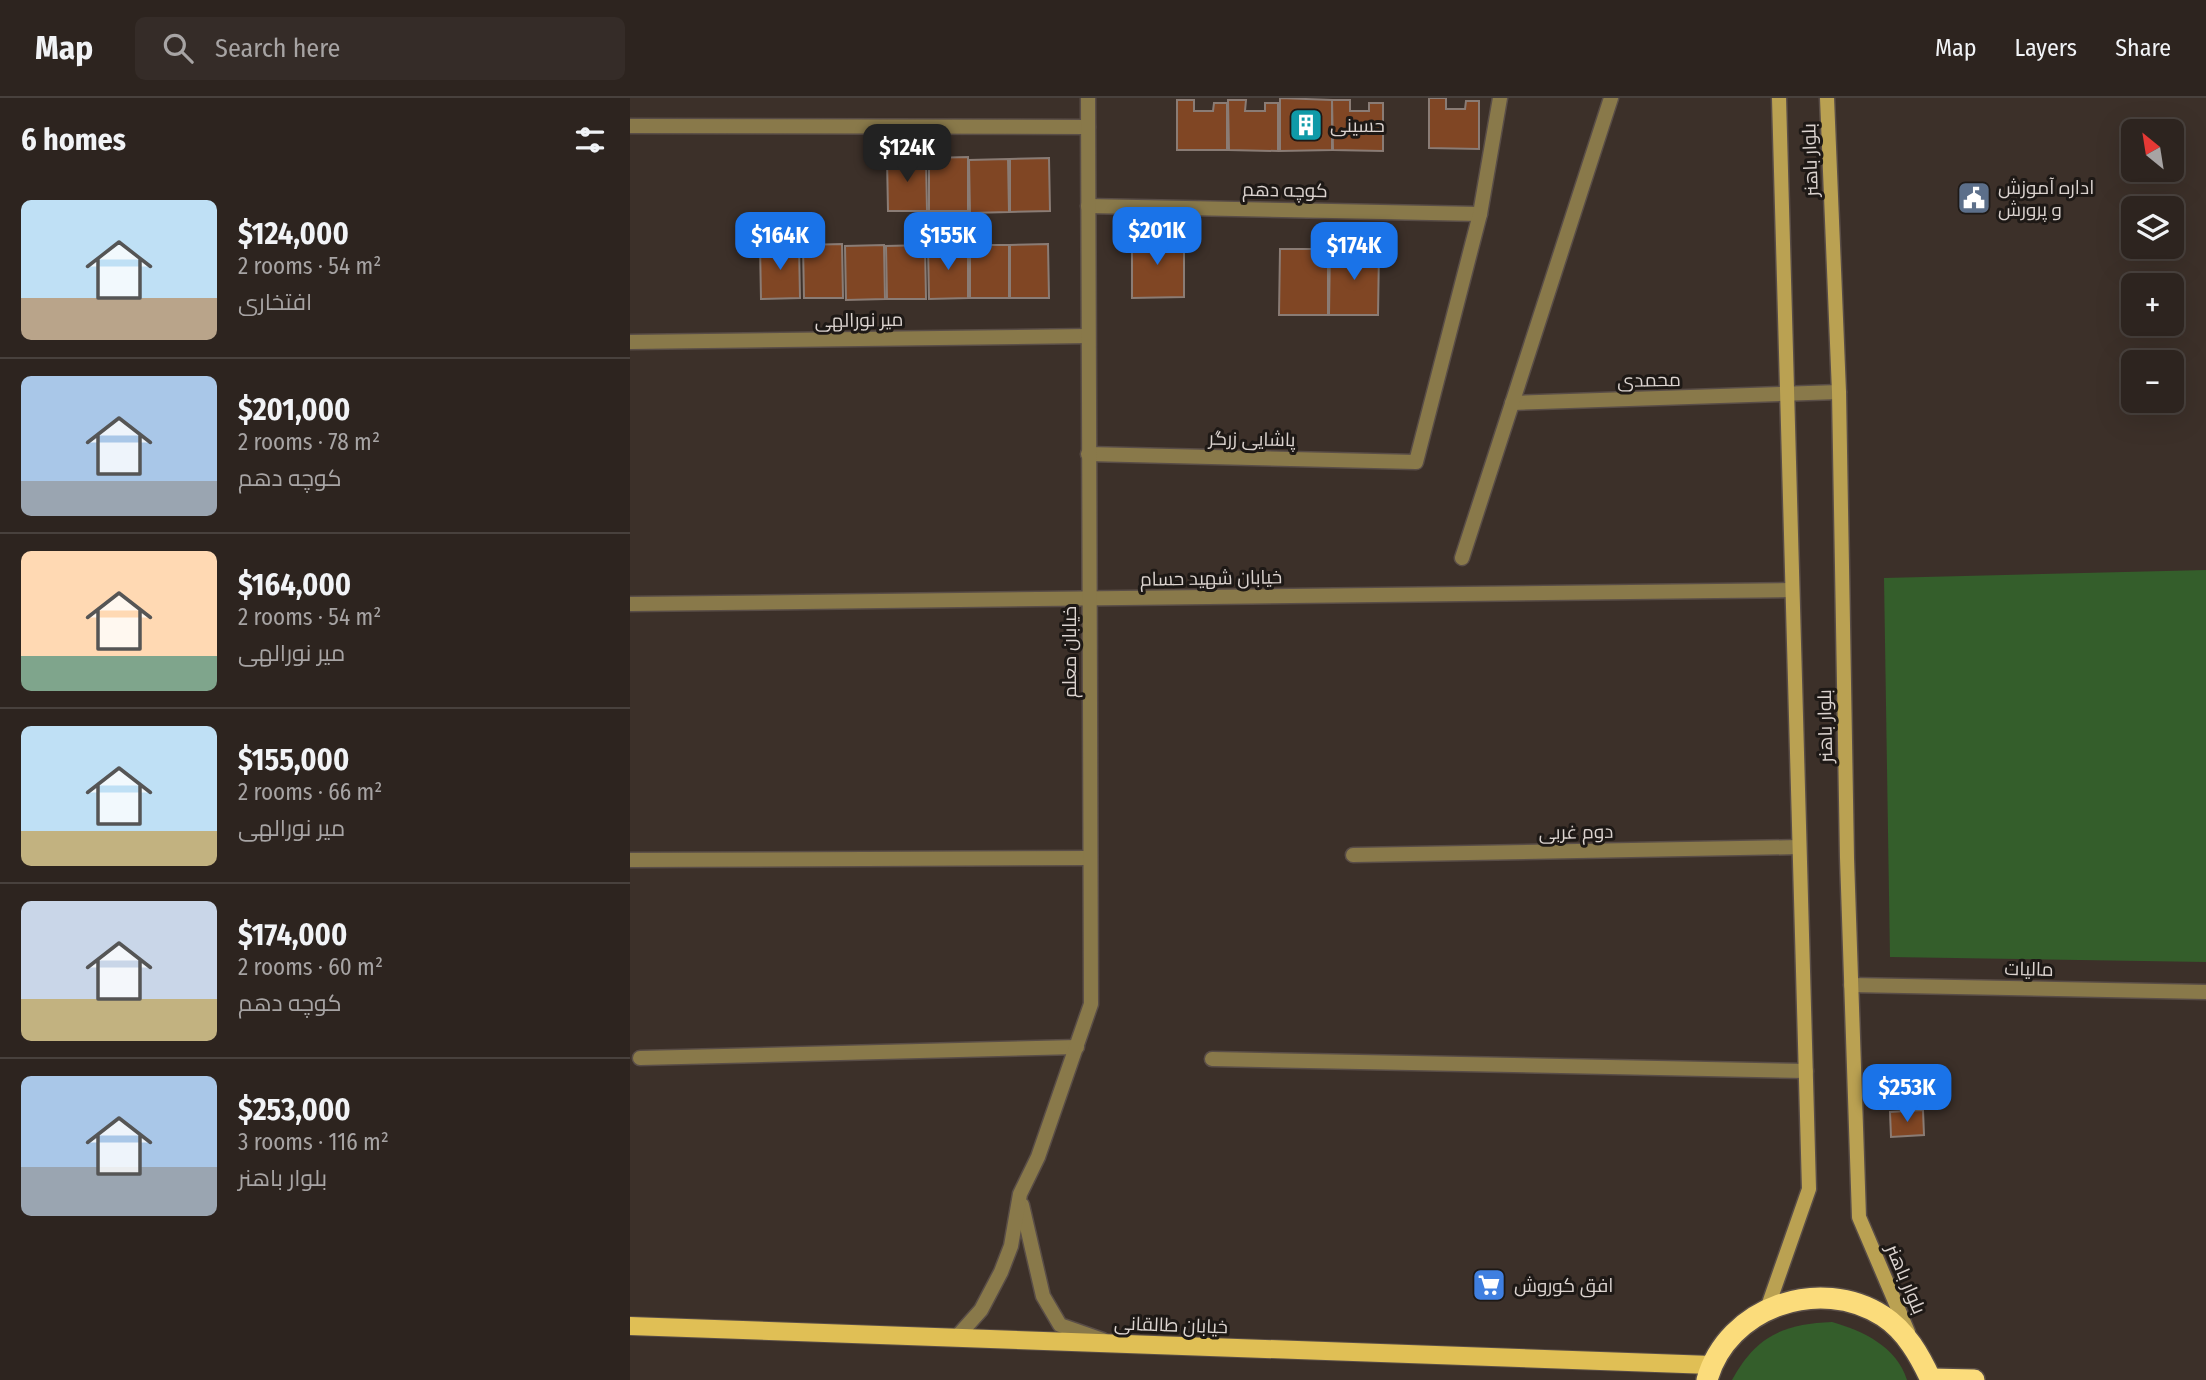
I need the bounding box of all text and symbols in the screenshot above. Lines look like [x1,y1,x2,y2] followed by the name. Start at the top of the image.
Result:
[135,17,625,80] search box
[35,28,93,68] text: Map
[159,29,197,67] icon: search
[215,33,340,64] text: Search here
[1935,34,1977,62] text: Map
[2015,34,2077,62] text: Layers
[2115,34,2171,62] text: Share
[1287,106,1325,144] building icon: حسینی
[1330,114,1385,137] place label: حسینی
[2121,119,2184,182] north arrow
[2121,119,2184,413] map controls
[571,121,609,159] icon: filters
[21,122,126,158] text: 6 homes
[1797,123,1823,198] street label: بلوار باهنر
[858,125,956,184] pin: $124K
[879,133,935,161] text: $124K
[1998,176,2094,222] place label: اداره آموزش و پرورش
[1242,178,1328,204] street label: کوچه دهم
[1955,179,1993,217] public building icon: اداره آموزش و پرورش
[2121,196,2184,259] button: layers
[1108,208,1206,267] pin: $201K
[731,212,829,272] pin: $164K
[899,212,997,272] pin: $155K
[238,216,349,252] text: $124,000
[1128,216,1186,244] text: $201K
[751,221,809,249] text: $164K
[920,221,976,249] text: $155K
[1305,222,1403,282] pin: $174K
[77,228,161,312] icon: home
[1327,231,1381,259] text: $174K
[238,252,381,280] text: 2 rooms · 54 m²
[2121,273,2184,336] button: +
[238,288,312,316] text: افتخاری
[814,308,904,332] street label: میر نورالهی
[2121,350,2184,413] button: −
[1617,368,1681,392] street label: محمدی
[238,392,350,428] text: $201,000
[77,404,161,488] icon: home
[1207,427,1296,452] street label: پاشایی زرگر
[238,428,380,456] text: 2 rooms · 78 m²
[238,464,342,492] text: کوچه دهم
[1140,565,1282,593] street label: خیابان شهید حسام
[238,567,351,603] text: $164,000
[77,579,161,663] icon: home
[238,603,381,631] text: 2 rooms · 54 m²
[1058,606,1083,698] street label: خیابان معلم
[238,639,345,667] text: میر نورالهی
[1813,689,1837,764] street label: بلوار باهنر
[238,742,349,778] text: $155,000
[77,754,161,838] icon: home
[238,778,382,806] text: 2 rooms · 66 m²
[238,814,345,842] text: میر نورالهی
[1538,820,1614,846] street label: دوم غربی
[238,917,347,953] text: $174,000
[77,929,161,1013] icon: home
[238,953,383,981] text: 2 rooms · 60 m²
[2004,957,2054,981] street label: مالیات
[238,989,342,1017] text: کوچه دهم
[1858,1065,1956,1124] pin: $253K
[1878,1073,1936,1101] text: $253K
[238,1092,351,1128] text: $253,000
[77,1104,161,1188] icon: home
[238,1128,389,1156] text: 3 rooms · 116 m²
[238,1164,327,1192] text: بلوار باهنر
[1881,1240,1931,1317] street label: بلوار باهنر
[1470,1266,1508,1304] supermarket icon: افق کوروش
[1514,1274,1613,1298] place label: افق کوروش
[1114,1312,1228,1338] street label: خیابان طالقانی

